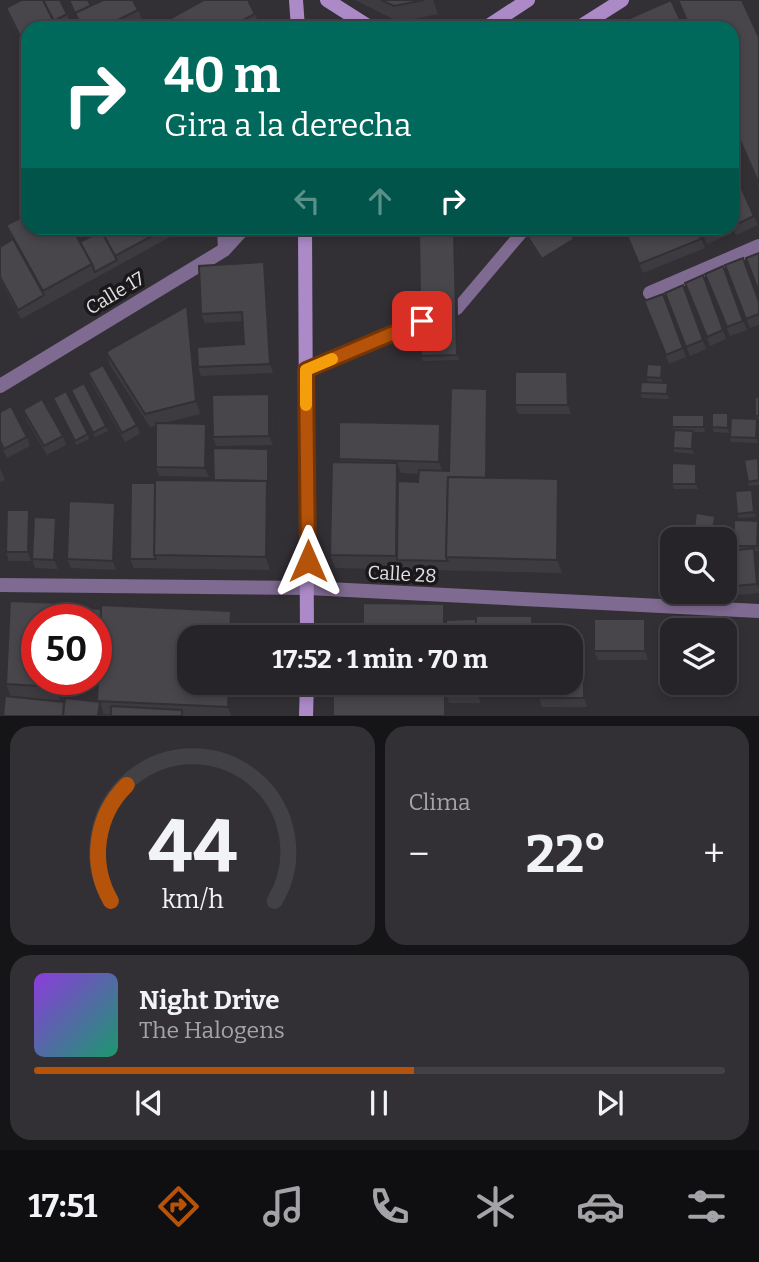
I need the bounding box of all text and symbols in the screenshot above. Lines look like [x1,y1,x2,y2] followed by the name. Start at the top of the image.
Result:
[164,46,281,105] text: 40 m
[49,49,140,140] icon: right
[164,106,411,144] text: Gira a la derecha
[288,182,326,220] icon: left
[361,182,399,220] icon: ahead
[434,182,472,220] icon: right
[81,266,149,319] street label: Calle 17
[392,291,452,351] pin
[403,302,441,340] icon: arrive
[271,524,345,598] position arrow
[660,527,737,695] map controls
[660,527,737,604] button: search
[367,561,437,587] street label: Calle 28
[21,604,112,695] speed limit sign: 50
[660,618,737,695] button: layers
[272,644,488,675] text: 17:52 · 1 min · 70 m
[409,788,471,816] text: Clima
[148,804,237,891] text: 44
[526,823,607,886] text: 22°
[409,831,429,877] text: −
[703,831,725,877] text: +
[161,885,224,915] text: km/h
[139,985,280,1016] text: Night Drive
[139,1016,285,1044] text: The Halogens
[130,1084,168,1122] icon: previous
[360,1084,398,1122] icon: pause
[591,1084,629,1122] icon: next
[154,1182,203,1231] icon: directions
[259,1182,308,1231] icon: music
[365,1182,414,1231] icon: phone
[471,1182,520,1231] icon: climate
[576,1182,625,1231] icon: car
[682,1182,731,1231] icon: filters
[28,1187,97,1225] text: 17:51

